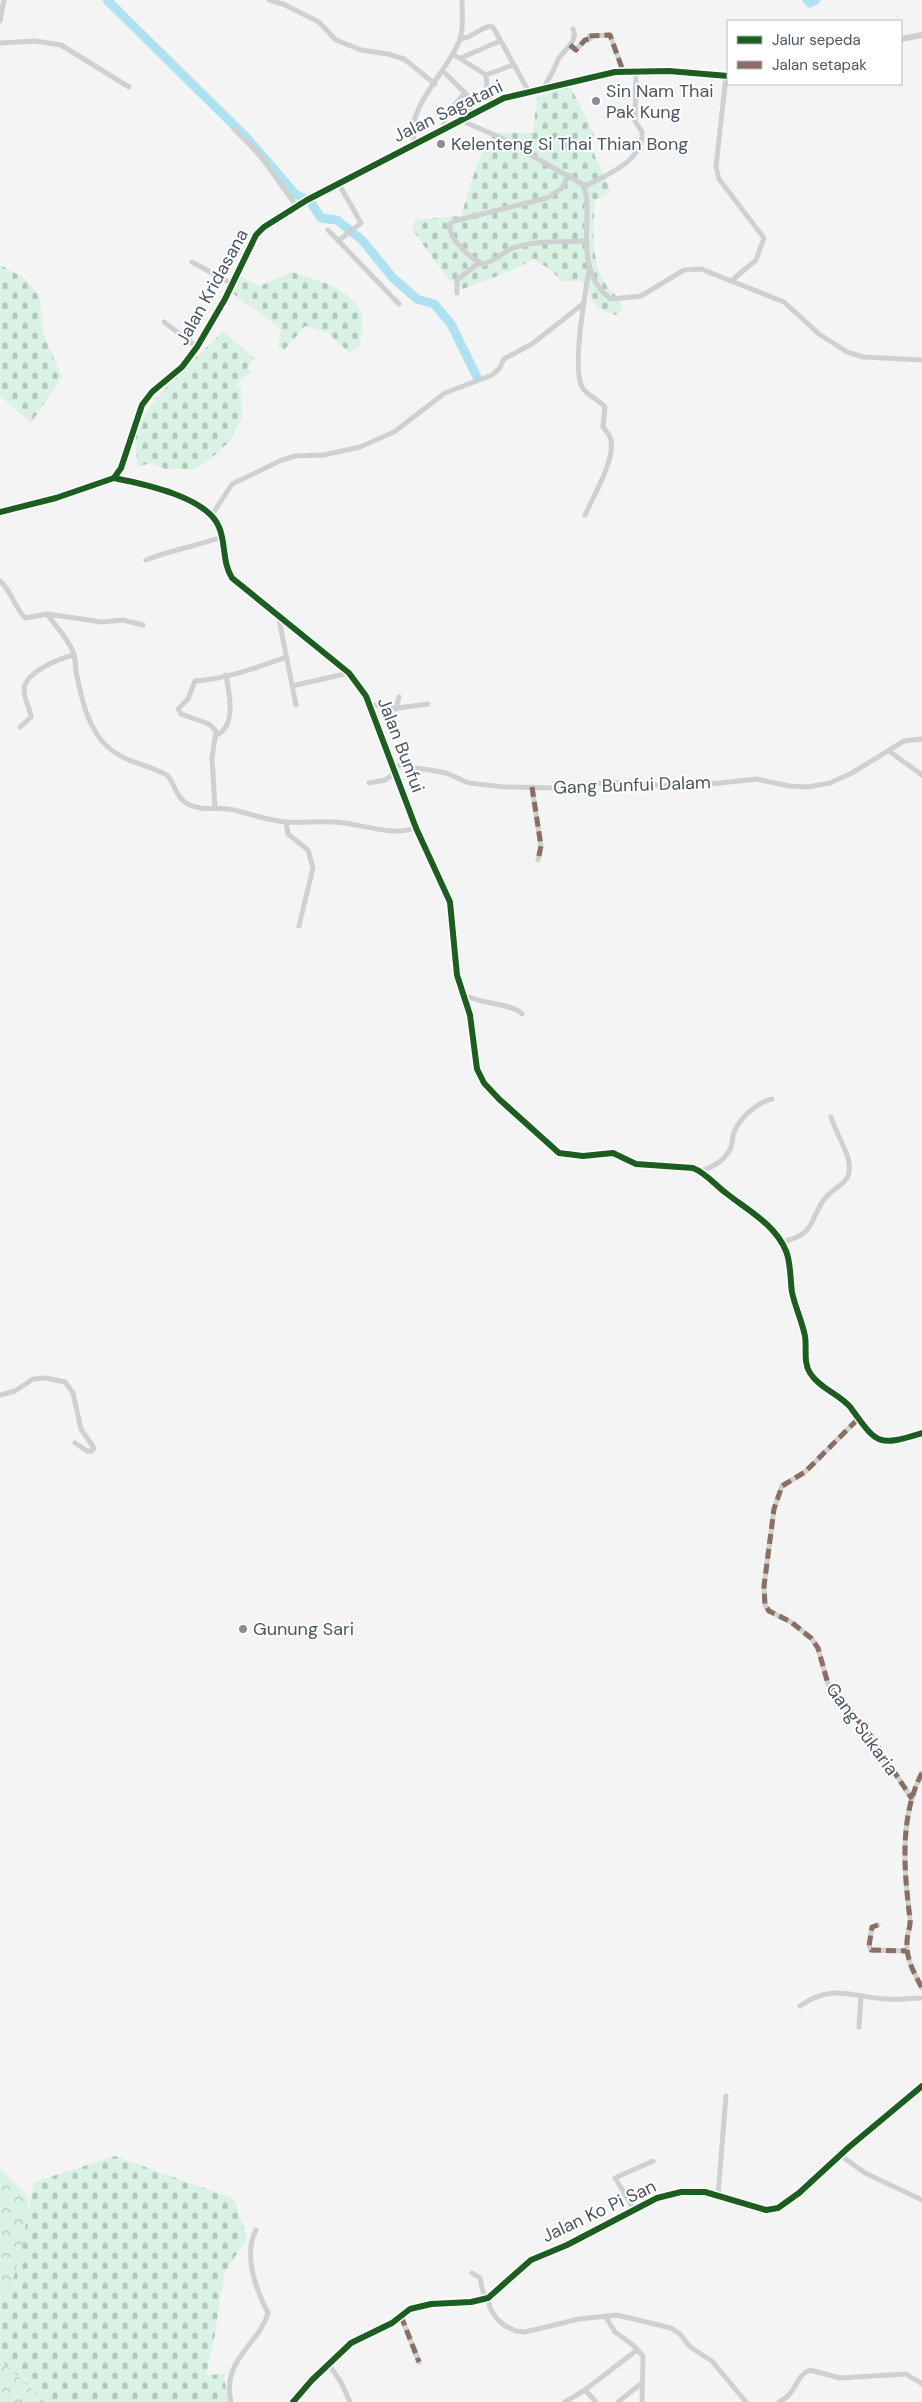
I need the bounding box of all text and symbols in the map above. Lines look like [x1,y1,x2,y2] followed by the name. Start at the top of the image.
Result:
[727,20,902,85] legend
[772,30,861,50] text: Jalur sepeda
[772,55,867,75] text: Jalan setapak
[389,74,507,148] street label: Jalan Sagatani
[606,79,714,124] place label: Sin Nam Thai Pak Kung
[590,95,602,107] marker: Sin Nam Thai Pak Kung
[451,132,688,156] place label: Kelenteng Si Thai Thian Bong
[435,138,447,150] marker: Kelenteng Si Thai Thian Bong
[170,225,254,349] street label: Jalan Kridasana
[372,694,430,796] street label: Jalan Bunfui
[553,770,711,800] street label: Gang Bunfui Dalam
[253,1617,354,1641] place label: Gunung Sari
[237,1623,249,1635] marker: Gunung Sari
[820,1678,904,1780] street label: Gang Sukaria
[538,2174,660,2248] street label: Jalan Ko Pi San

